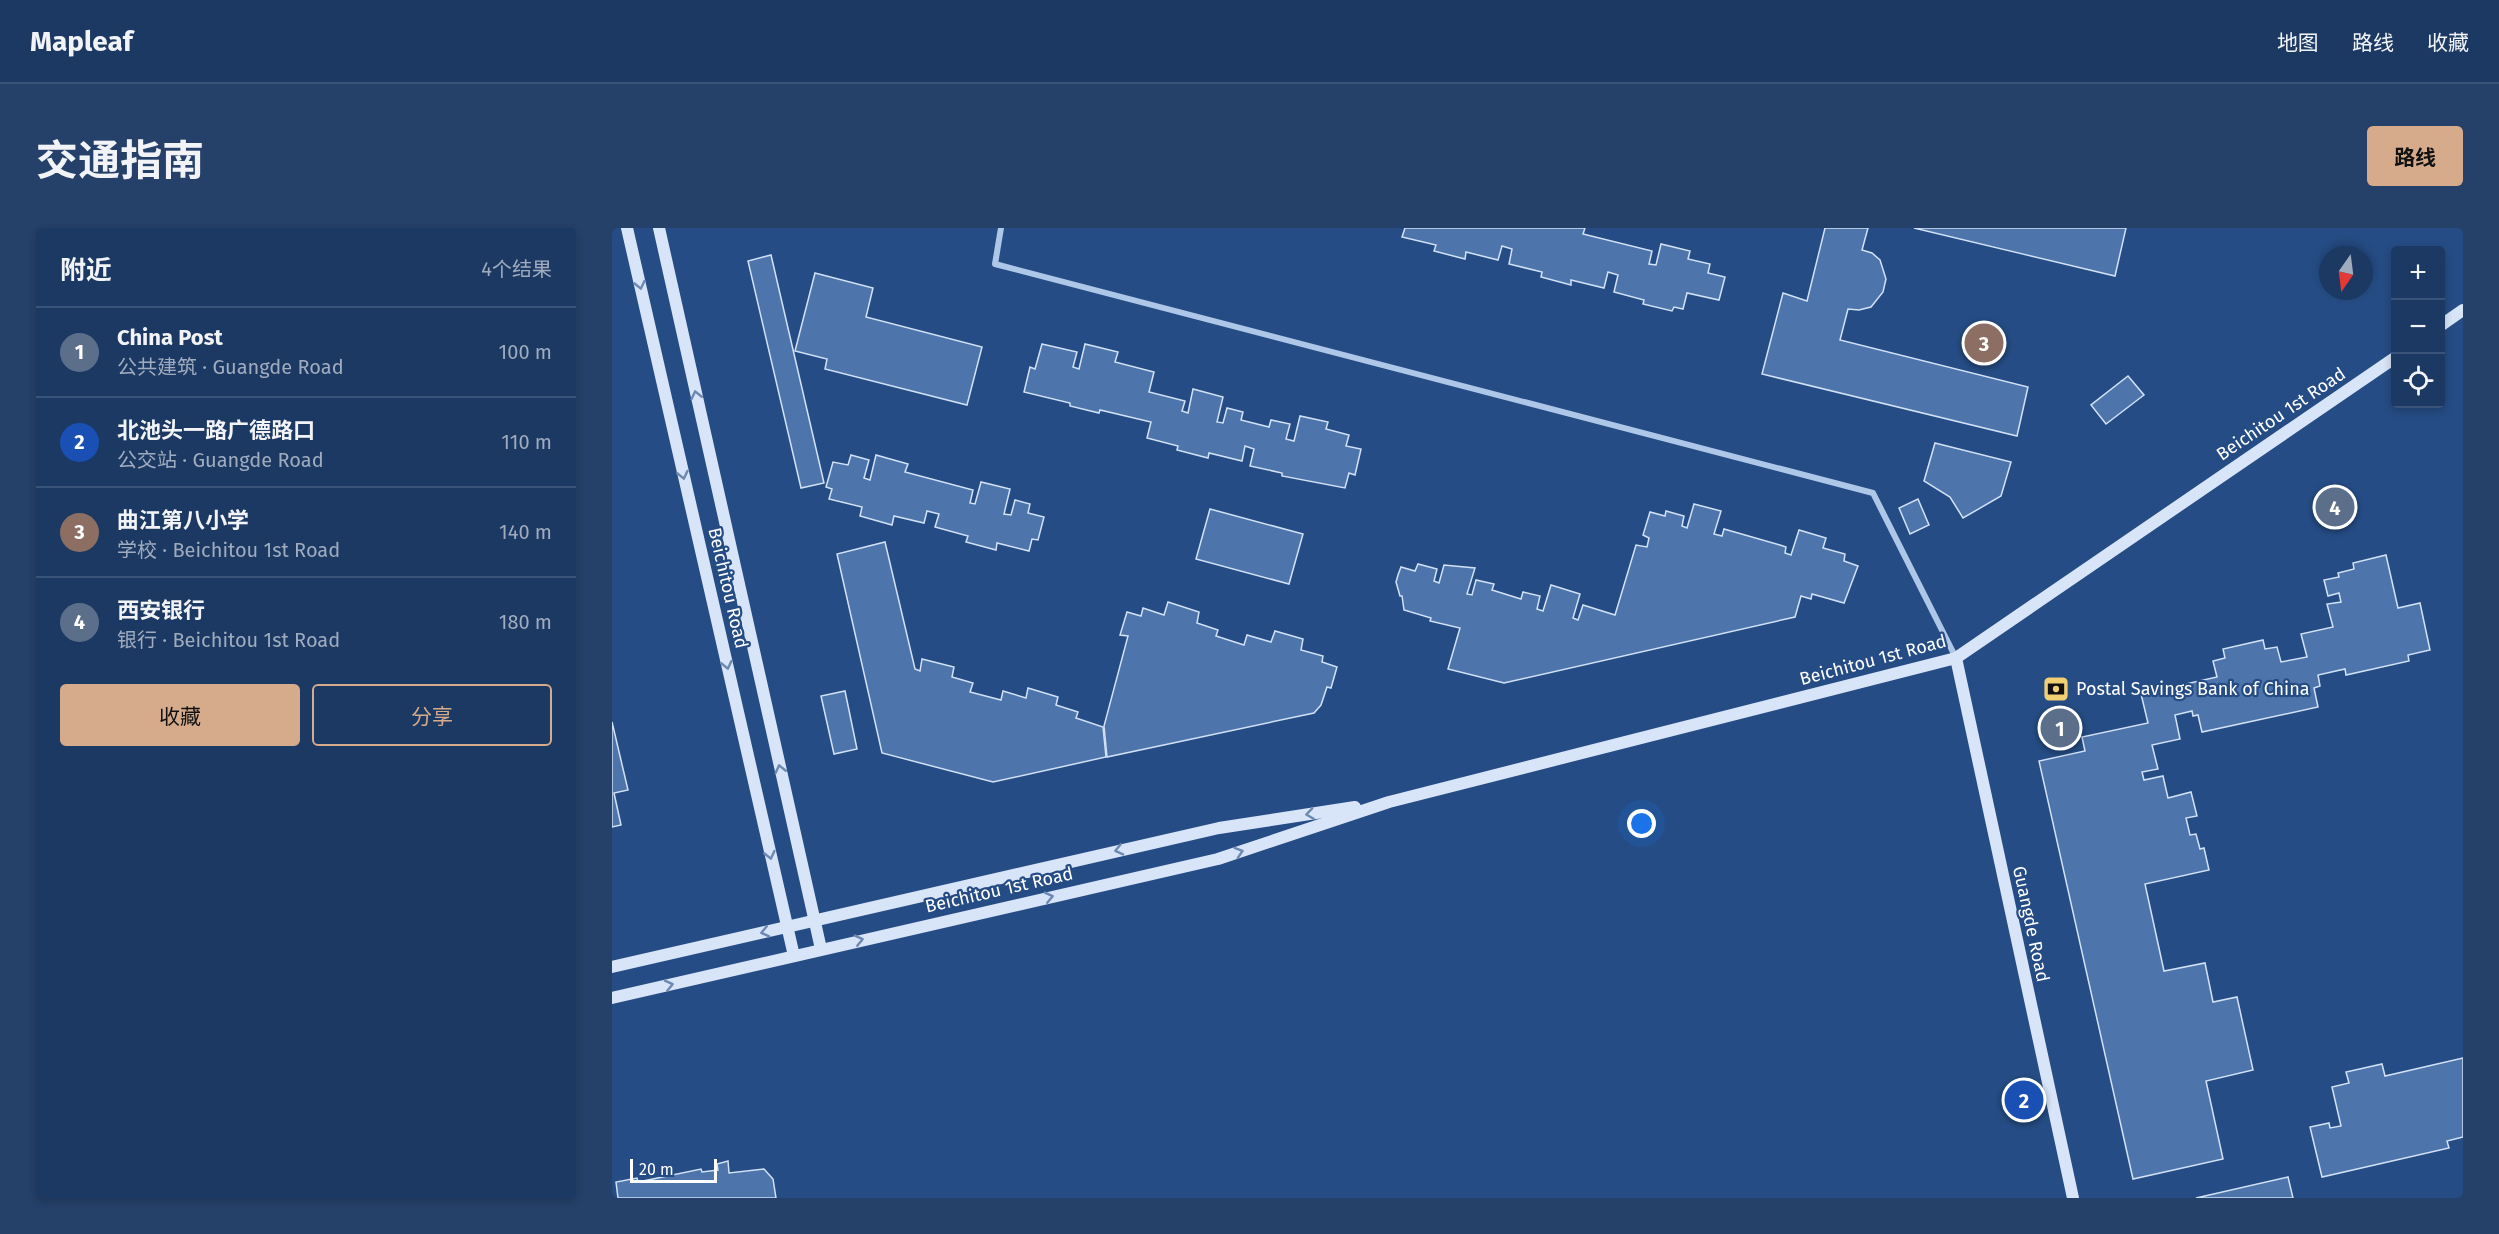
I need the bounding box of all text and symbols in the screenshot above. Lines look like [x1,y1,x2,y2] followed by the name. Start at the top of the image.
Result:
[30,25,133,58] text: Mapleaf
[2277,30,2319,56] text: 地图
[2352,30,2394,56] text: 路线
[2427,30,2469,56] text: 收藏
[2367,126,2463,186] button: 路线
[36,136,204,186] text: 交通指南
[2319,246,2373,300] north arrow
[2391,246,2445,408] map controls
[2391,246,2445,300] button: +
[60,255,112,286] text: 附近
[481,257,552,281] text: 4个结果
[633,280,646,290] one-way arrow
[2391,300,2445,354] button: −
[1964,320,2004,366] pin: 3
[117,324,223,351] text: China Post
[75,340,84,364] text: 1
[499,340,552,364] text: 100 m
[2391,354,2445,408] button: locate
[117,355,344,379] text: 公共建筑 · Guangde Road
[2212,363,2350,465] street label: Beichitou 1st Road
[691,390,704,400] one-way arrow
[117,417,315,444] text: 北池头一路广德路口
[74,430,85,454] text: 2
[501,430,552,454] text: 110 m
[117,448,324,472] text: 公交站 · Guangde Road
[676,470,689,480] one-way arrow
[2316,484,2354,530] pin: 4
[117,507,249,534] text: 曲江第八小学
[74,520,85,544] text: 3
[499,520,552,544] text: 140 m
[703,525,753,651] street label: Beichitou Road
[117,538,340,562] text: 学校 · Beichitou 1st Road
[117,597,205,624] text: 西安银行
[74,610,85,634] text: 4
[499,610,552,634] text: 180 m
[117,628,340,652] text: 银行 · Beichitou 1st Road
[1797,630,1949,690] street label: Beichitou 1st Road
[720,660,733,670] one-way arrow
[2041,674,2071,704] bank icon: Postal Savings Bank of China
[2076,678,2310,700] place label: Postal Savings Bank of China
[60,684,300,746] button: 收藏
[312,684,552,746] button: 分享
[2040,706,2080,750] pin: 1
[775,765,788,775] one-way arrow
[1306,807,1316,820] one-way arrow
[1627,809,1656,838] your location
[1114,843,1124,856] one-way arrow
[1233,847,1244,859] one-way arrow
[763,850,776,860] one-way arrow
[923,862,1075,918] street label: Beichitou 1st Road
[2008,864,2054,984] street label: Guangde Road
[1044,891,1054,904] one-way arrow
[761,925,771,938] one-way arrow
[854,935,864,948] one-way arrow
[664,980,674,993] one-way arrow
[2004,1078,2044,1122] pin: 2
[630,1156,717,1184] scale bar
[639,1160,674,1179] text: 20 m

